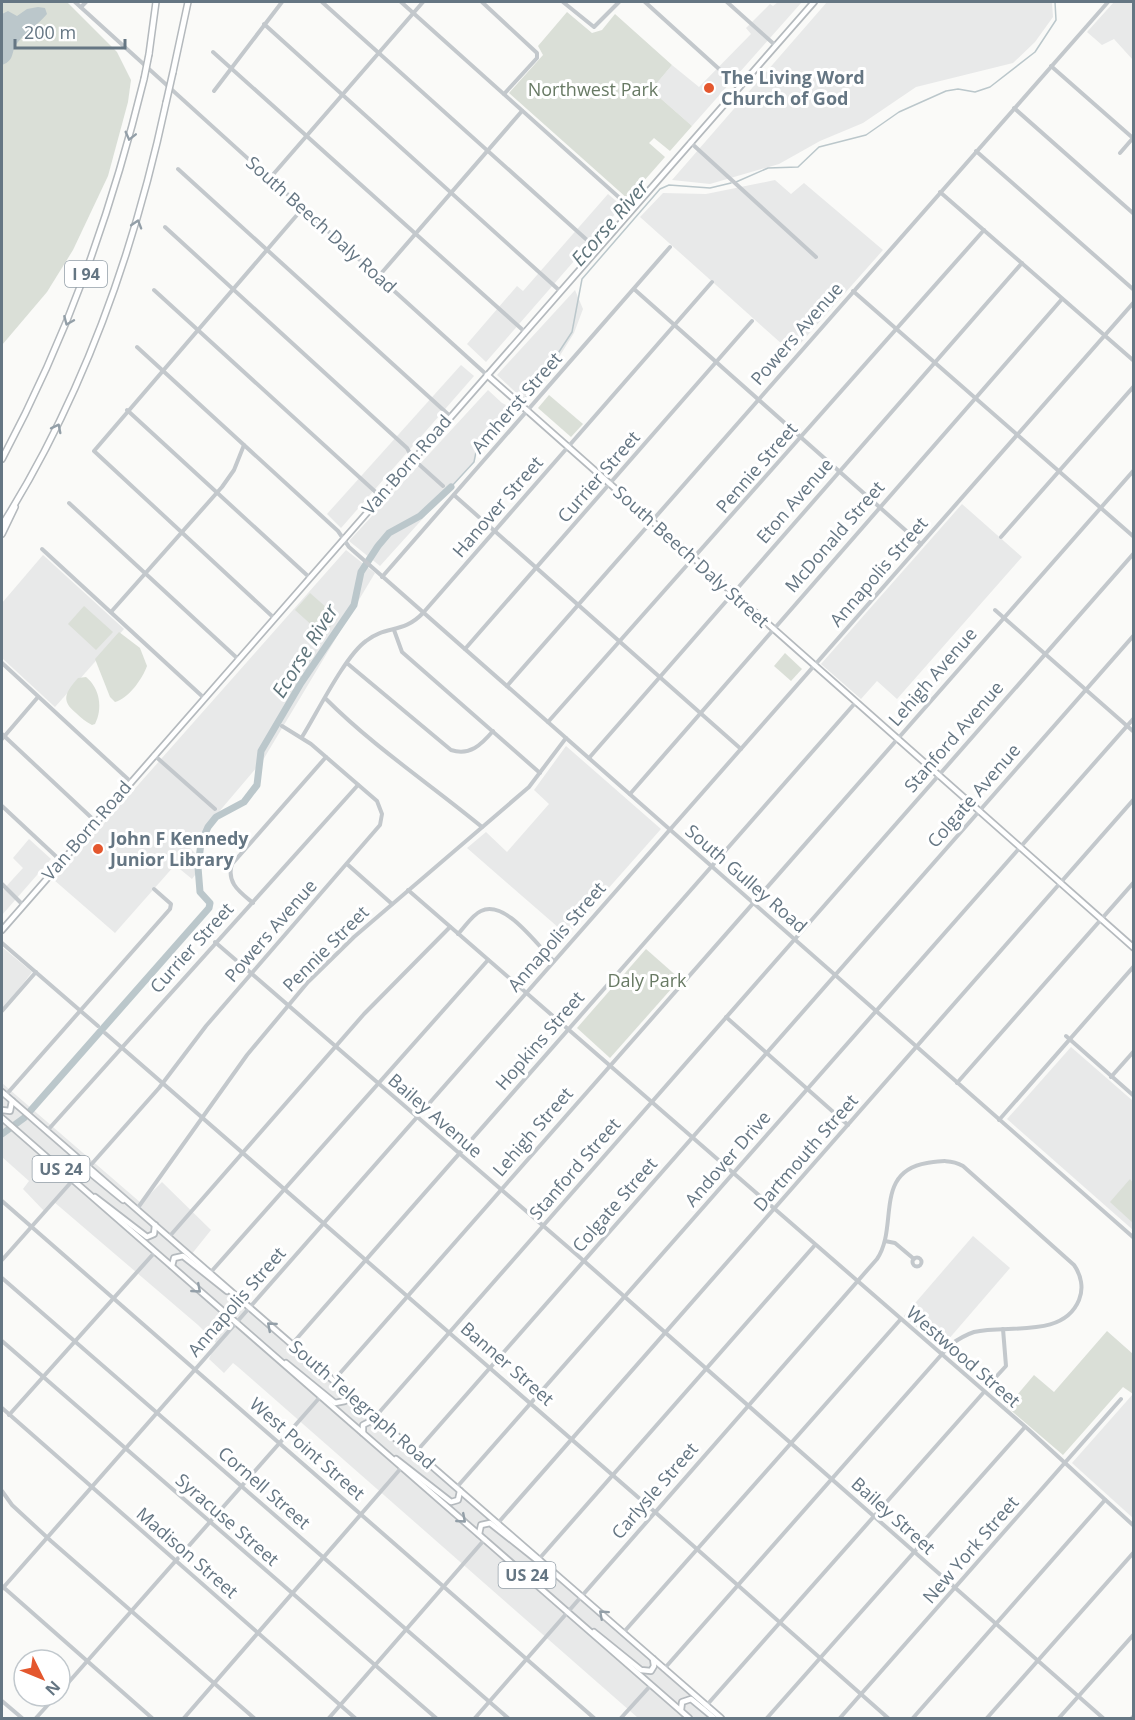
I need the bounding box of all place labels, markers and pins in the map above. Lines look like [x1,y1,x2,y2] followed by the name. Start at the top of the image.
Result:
[721,65,865,110] place label: The Living Word Church of God
[702,81,716,95] marker: The Living Word Church of God
[108,826,249,871] place label: John F Kennedy Junior Library
[91,842,105,856] marker: John F Kennedy Junior Library

